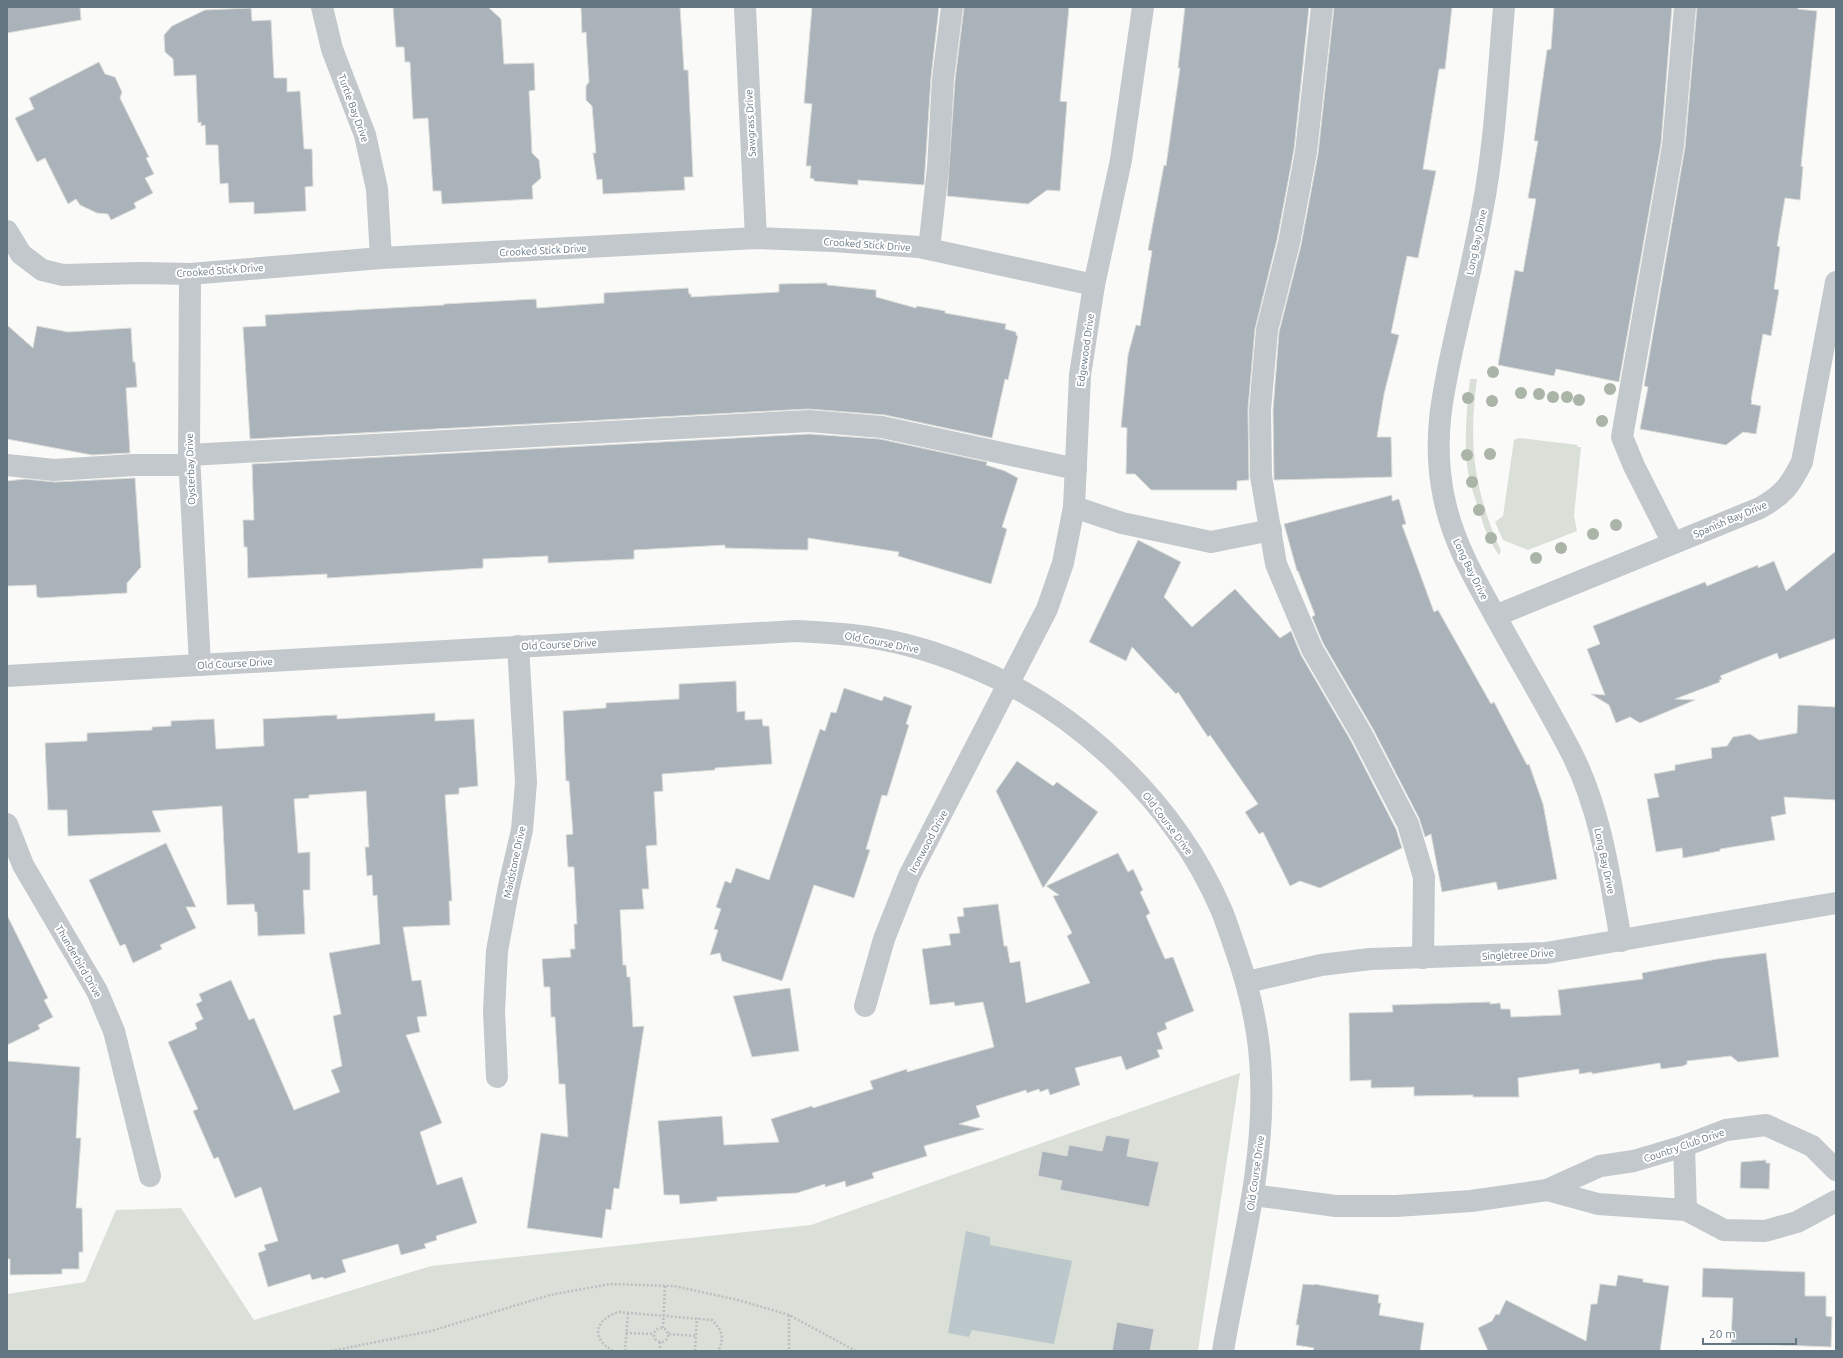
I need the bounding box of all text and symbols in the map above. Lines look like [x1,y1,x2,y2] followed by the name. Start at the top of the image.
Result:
[336,73,371,144] street label: Turtle Bay Drive
[743,89,758,157] street label: Sawgrass Drive
[1464,208,1489,276] street label: Long Bay Drive
[823,236,911,253] street label: Crooked Stick Drive
[499,243,587,258] street label: Crooked Stick Drive
[176,262,264,279] street label: Crooked Stick Drive
[1075,313,1096,387] street label: Edgewood Drive
[184,433,197,505] street label: Oysterbay Drive
[1692,499,1769,540] street label: Spanish Bay Drive
[1451,537,1490,602] street label: Long Bay Drive
[844,630,920,655] street label: Old Course Drive
[521,637,597,652] street label: Old Course Drive
[197,656,273,671] street label: Old Course Drive
[1140,790,1195,857] street label: Old Course Drive
[907,808,950,874] street label: Ironwood Drive
[501,825,527,899] street label: Maidstone Drive
[1592,827,1617,895] street label: Long Bay Drive
[53,923,104,999] street label: Thunderbird Drive
[1482,947,1554,962] street label: Singletree Drive
[1642,1126,1726,1164] street label: Country Club Drive
[1245,1135,1266,1211] street label: Old Course Drive
[1703,1320,1796,1346] scale bar
[1709,1327,1736,1340] text: 20 m

